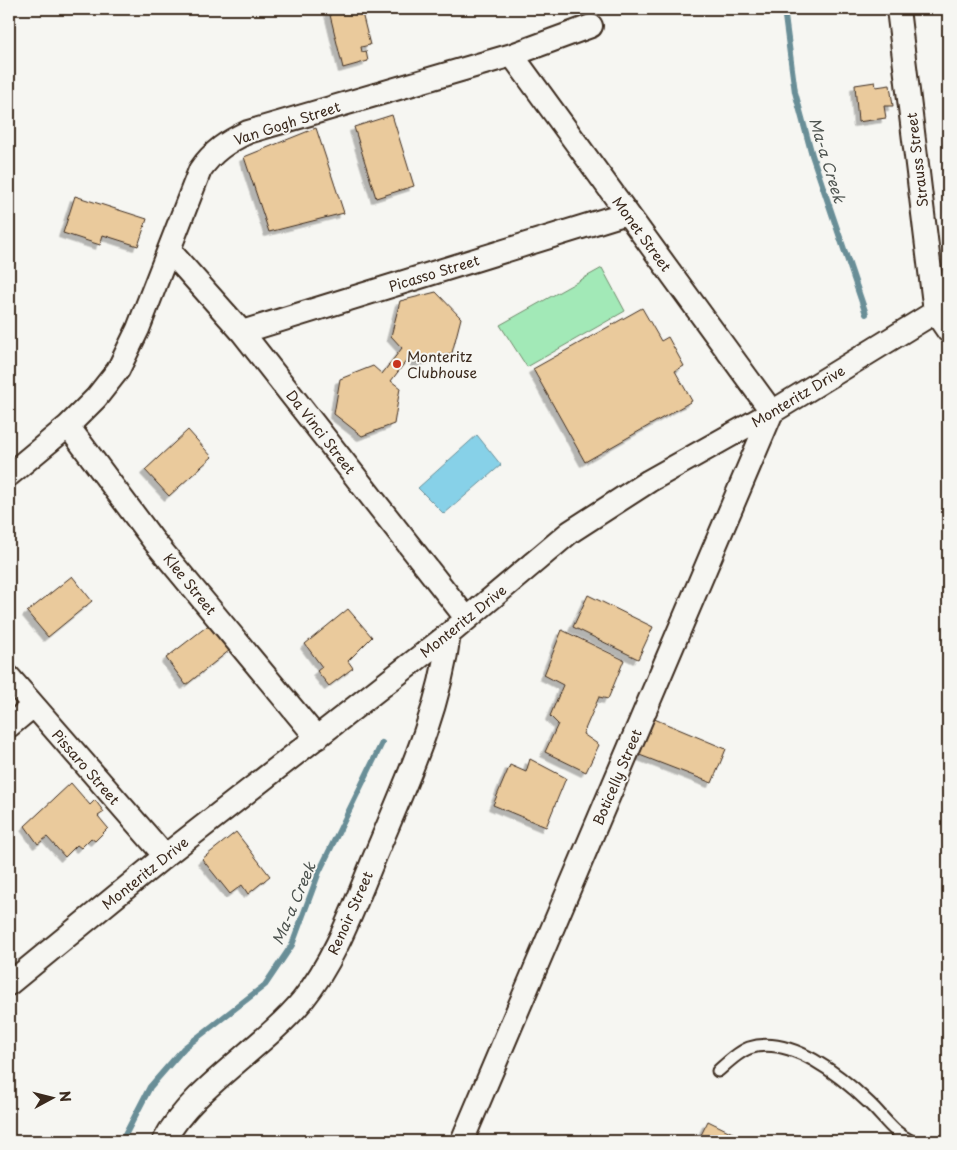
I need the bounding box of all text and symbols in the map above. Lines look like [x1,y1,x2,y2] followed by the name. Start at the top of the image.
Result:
[231,96,343,150] street label: Van Gogh Street
[901,111,933,209] street label: Strauss Street
[804,115,852,206] water label: Ma-a Creek
[608,192,677,276] street label: Monet Street
[386,249,482,297] street label: Picasso Street
[407,346,477,383] place label: Monteritz Clubhouse
[391,358,403,370] marker: Monteritz Clubhouse
[747,360,849,432] street label: Monteritz Drive
[281,385,361,479] street label: Da Vinci Street
[159,549,222,620] street label: Klee Street
[415,579,511,662] street label: Monteritz Drive
[47,725,125,810] street label: Pissaro Street
[587,725,647,828] street label: Boticelly Street
[97,831,193,914] street label: Monteritz Drive
[265,857,321,948] water label: Ma-a Creek
[322,867,378,958] street label: Renoir Street
[28,1072,78,1122] north arrow
[54,1090,76,1103] text: N

